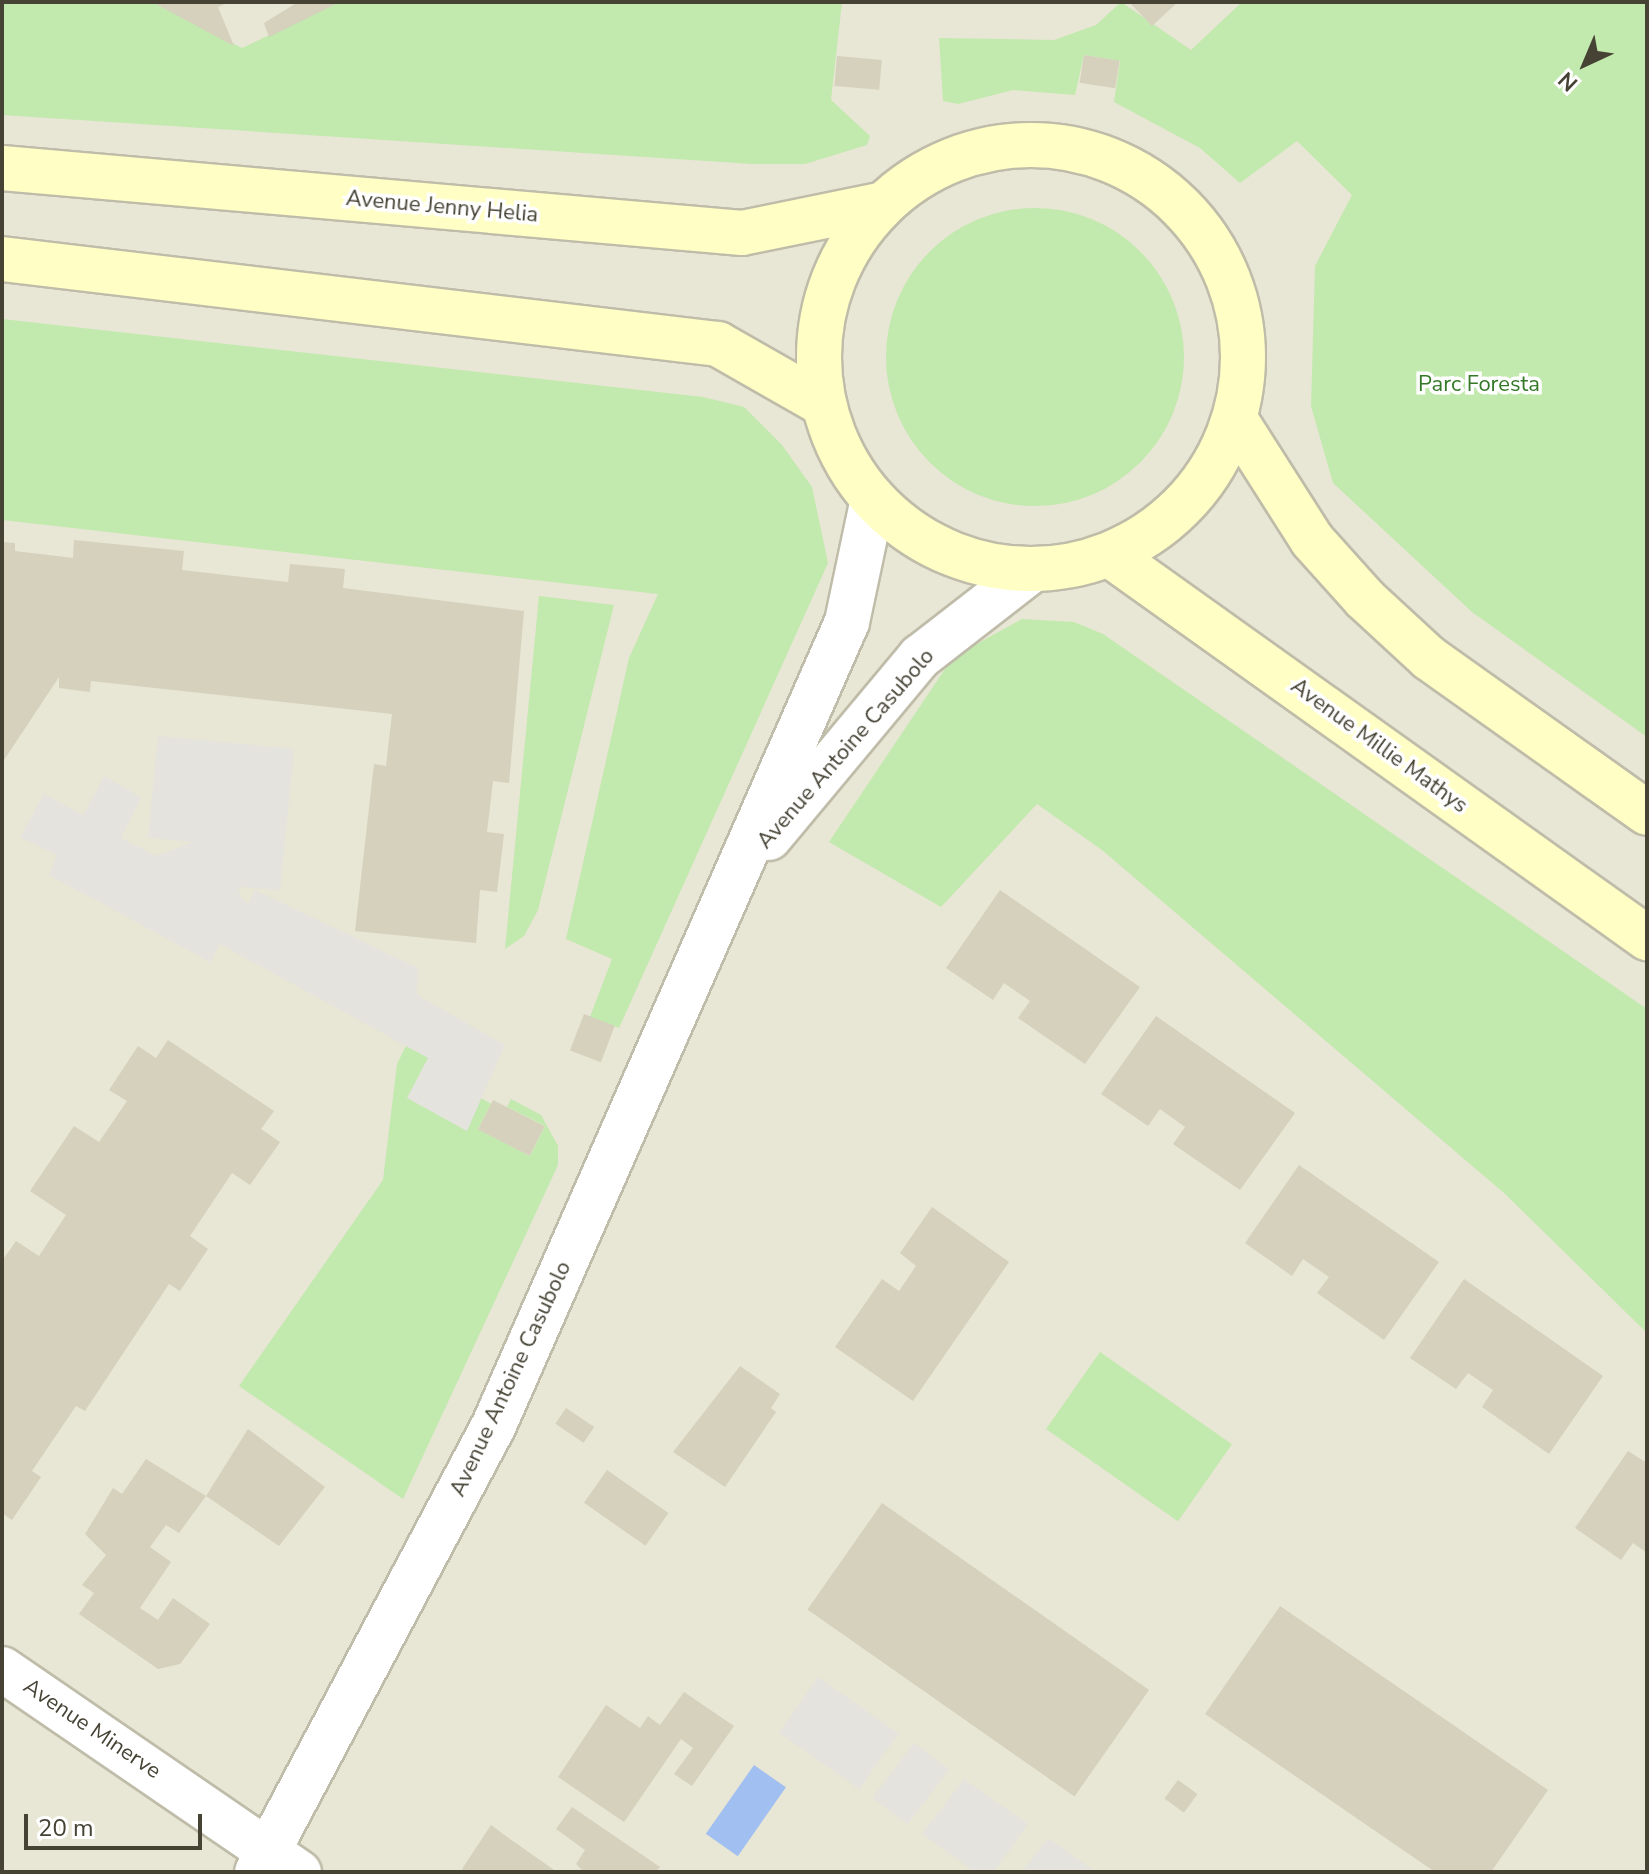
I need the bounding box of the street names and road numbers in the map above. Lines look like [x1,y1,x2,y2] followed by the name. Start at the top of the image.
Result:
[345,185,539,229] street label: Avenue Jenny Helia
[752,644,940,854] street label: Avenue Antoine Casubolo
[1285,673,1473,819] street label: Avenue Millie Mathys
[445,1257,577,1501] street label: Avenue Antoine Casubolo
[18,1673,166,1785] street label: Avenue Minerve

